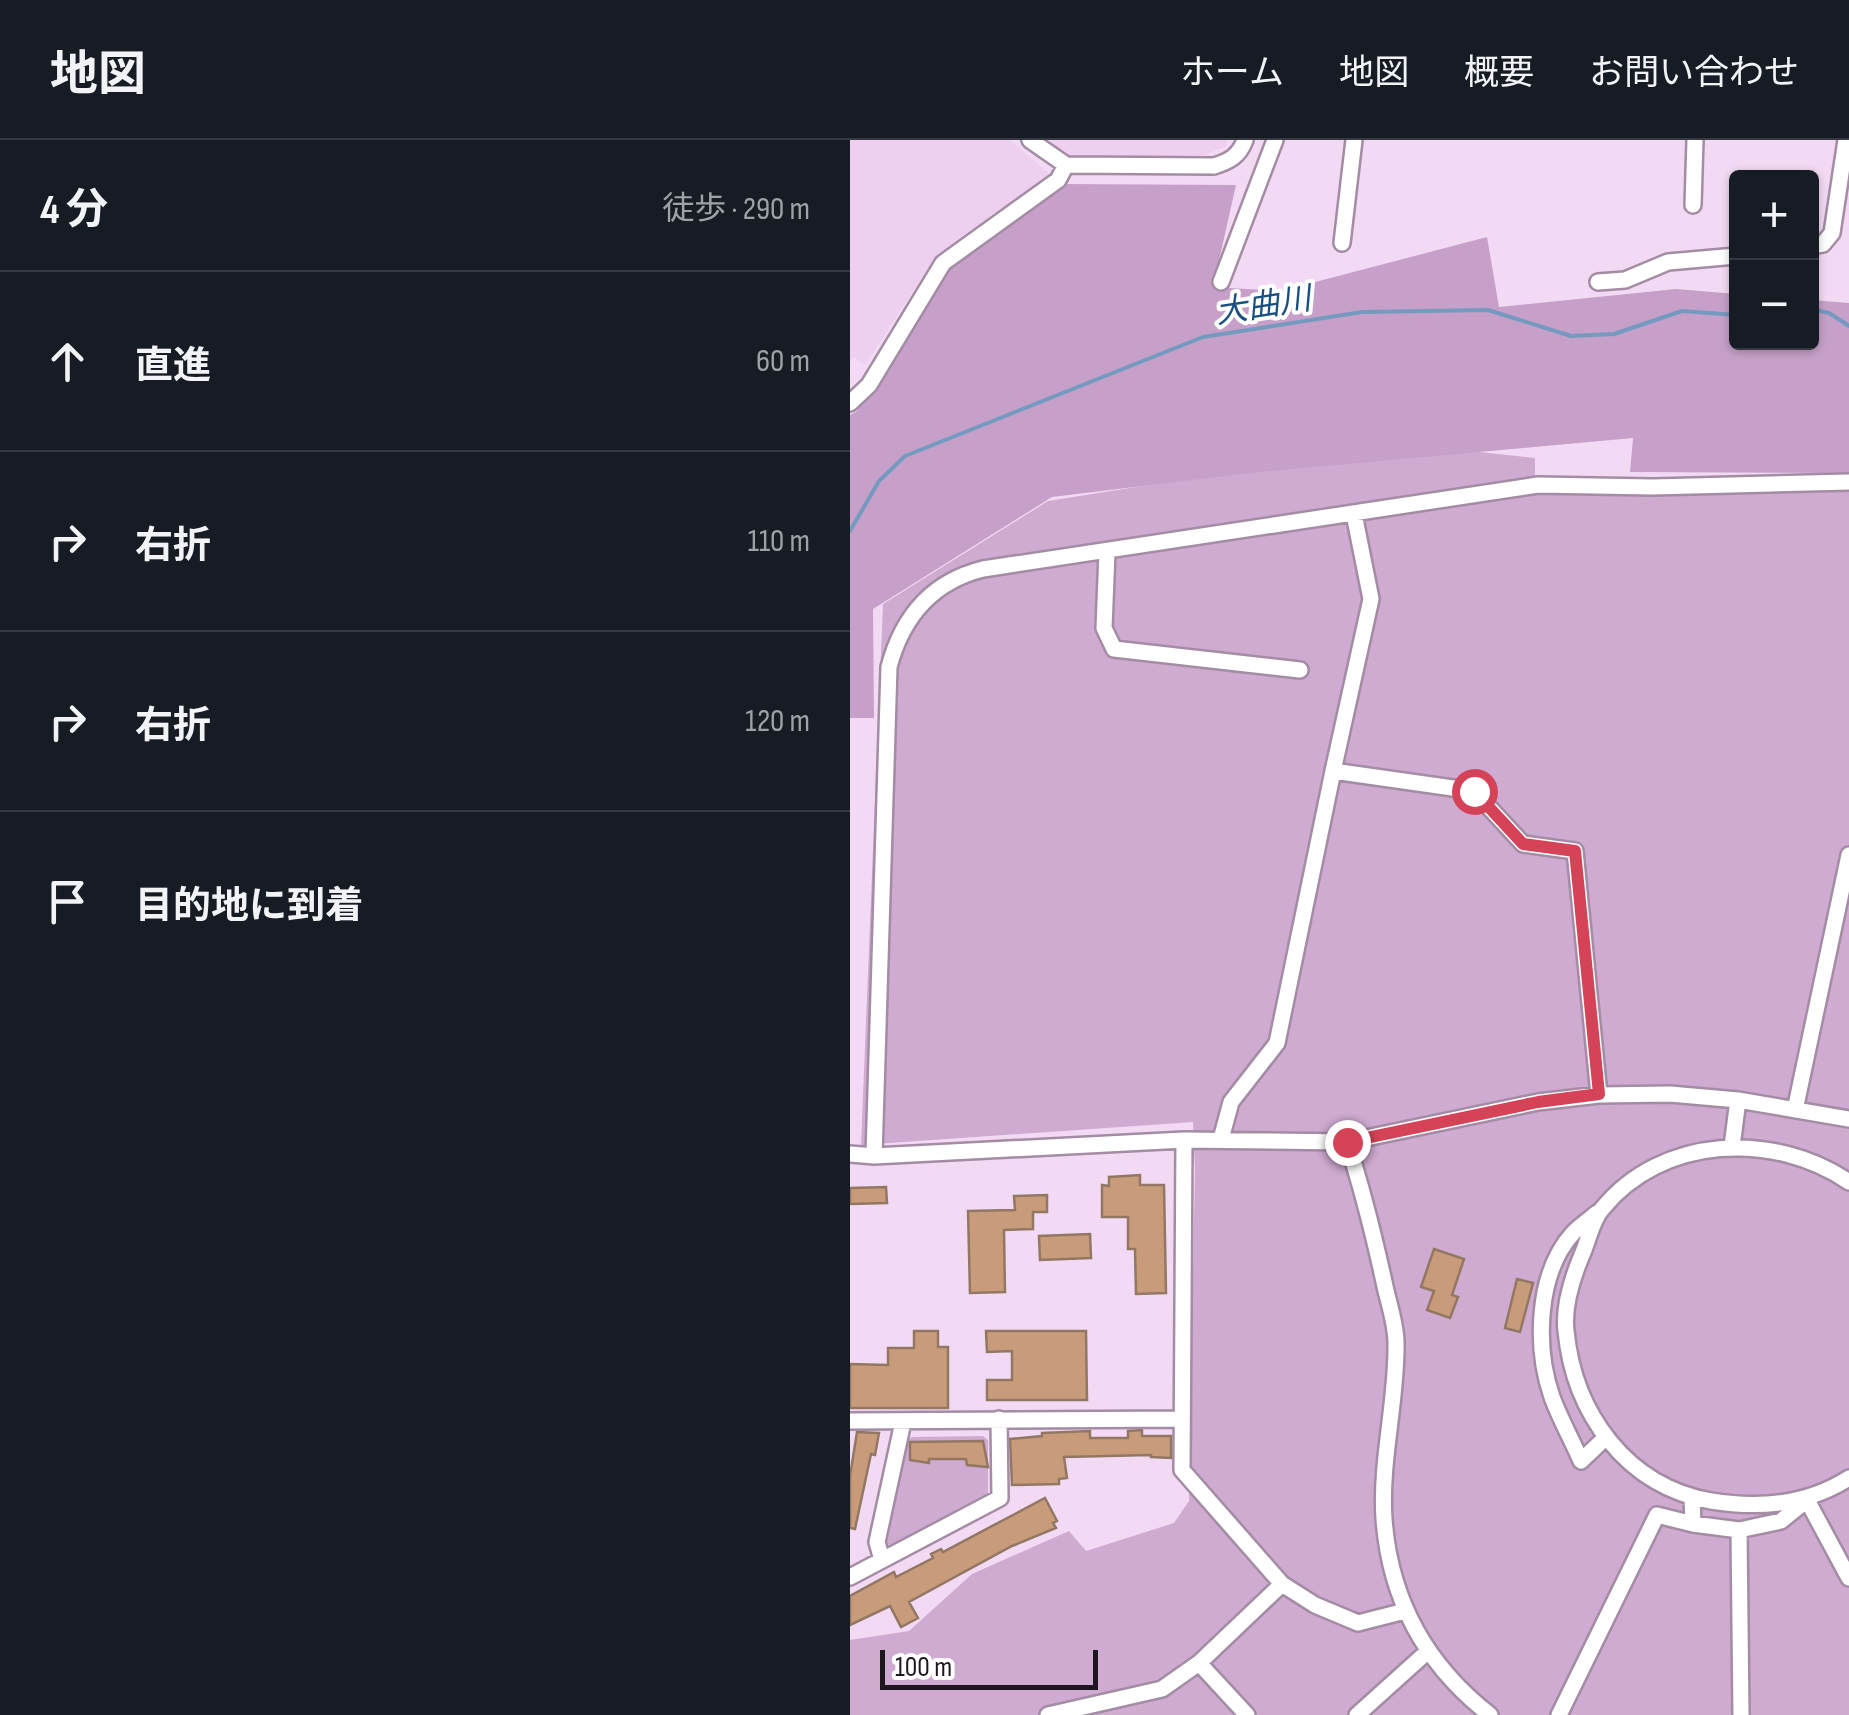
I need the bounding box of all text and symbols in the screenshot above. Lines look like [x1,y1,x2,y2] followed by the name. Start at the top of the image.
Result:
[50,47,146,104] text: 地図
[1180,52,1284,95] text: ホーム
[1339,52,1409,95] text: 地図
[1464,52,1534,95] text: 概要
[1589,52,1799,95] text: お問い合わせ
[1729,170,1819,350] map controls
[1729,170,1819,260] button: +
[40,185,108,236] text: 4 分
[662,190,810,229] text: 徒歩 · 290 m
[1729,260,1819,350] button: −
[1213,279,1317,333] water label: 大曲川
[40,334,95,389] icon: ahead
[756,342,810,381] text: 60 m
[135,344,211,389] text: 直進
[40,514,95,569] icon: right
[748,522,810,561] text: 110 m
[135,524,211,569] text: 右折
[40,694,95,749] icon: right
[745,702,810,741] text: 120 m
[135,704,211,749] text: 右折
[1452,769,1498,815] route start
[40,874,95,929] icon: arrive
[135,884,363,929] text: 目的地に到着
[1325,1120,1371,1166] route end
[880,1645,1098,1690] scale bar
[895,1651,952,1684] text: 100 m

